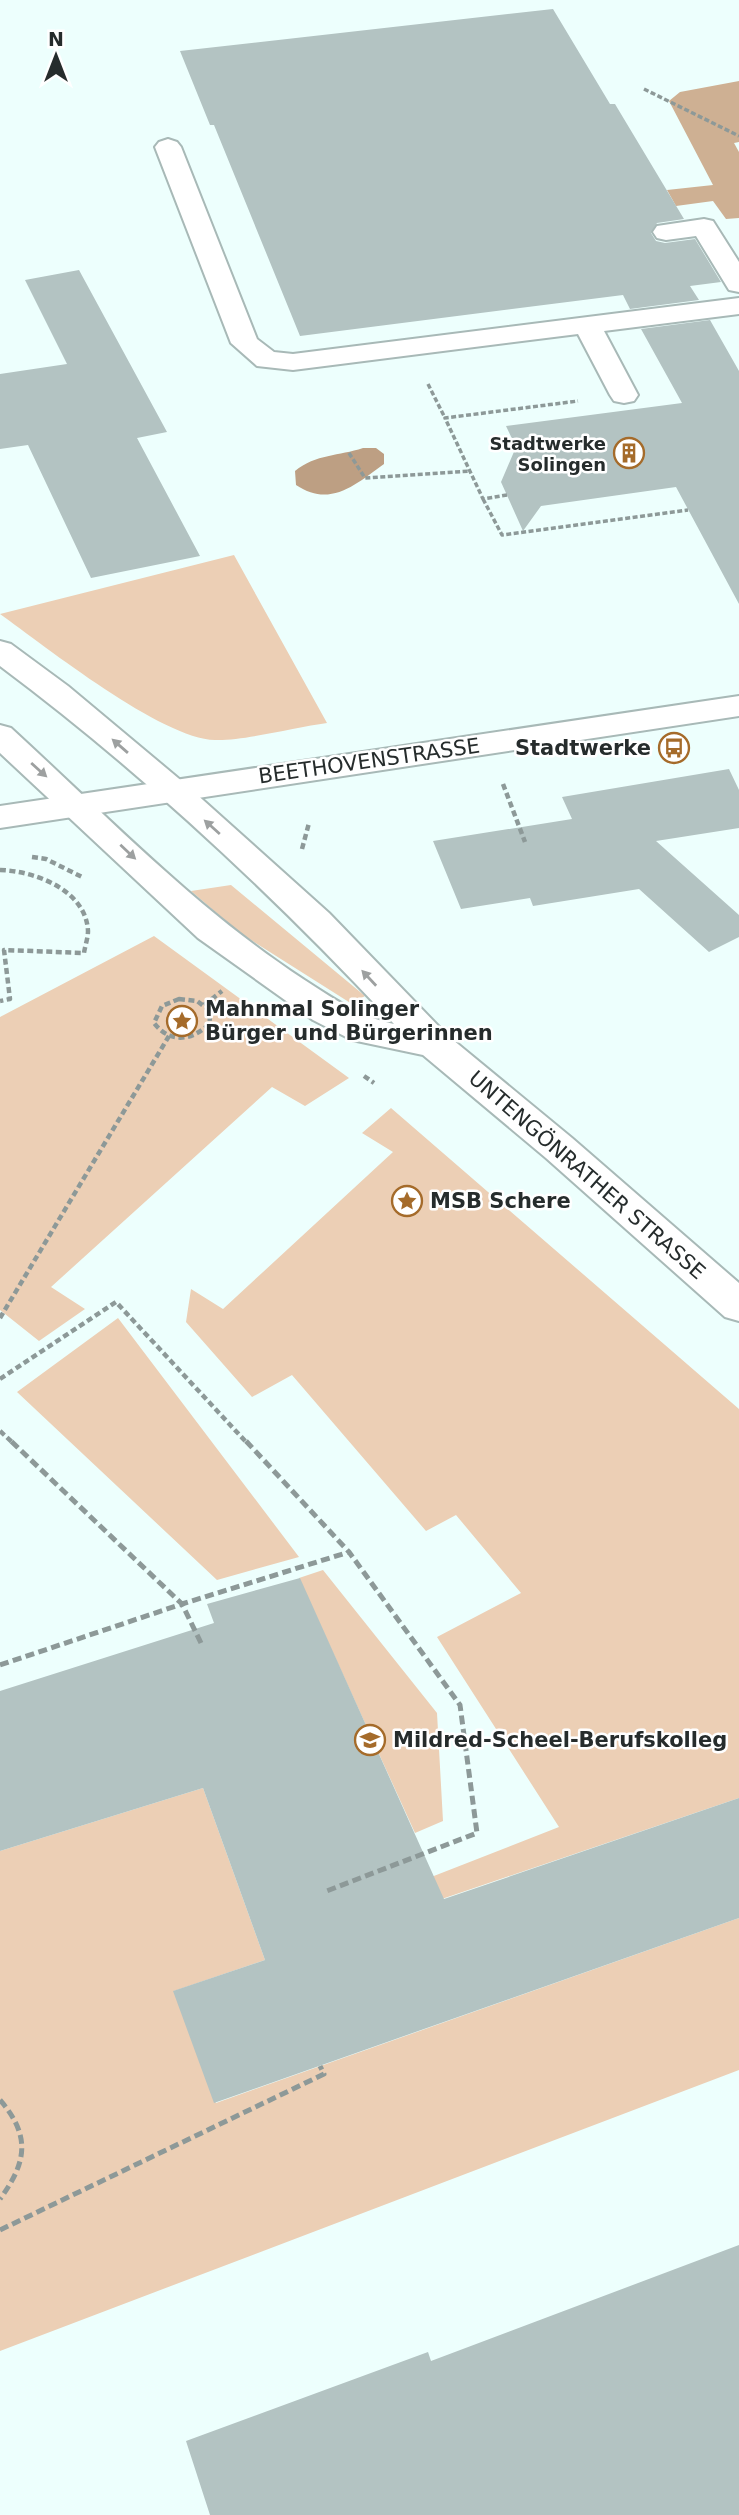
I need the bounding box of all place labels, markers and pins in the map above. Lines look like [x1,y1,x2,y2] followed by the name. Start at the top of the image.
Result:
[489,433,606,475] place label: Stadtwerke Solingen
[612,436,646,470] building icon: Stadtwerke Solingen
[657,731,691,765] bus stop icon: Stadtwerke
[515,736,651,760] place label: Stadtwerke
[205,997,493,1045] place label: Mahnmal Solinger Bürger und Bürgerinnen
[165,1004,199,1038] place icon: Mahnmal Solinger Bürger und Bürgerinnen
[390,1184,424,1218] place icon: MSB Schere
[430,1189,571,1213] place label: MSB Schere
[353,1723,387,1757] school or university icon: Mildred-Scheel-Berufskolleg
[393,1728,727,1752] place label: Mildred-Scheel-Berufskolleg

